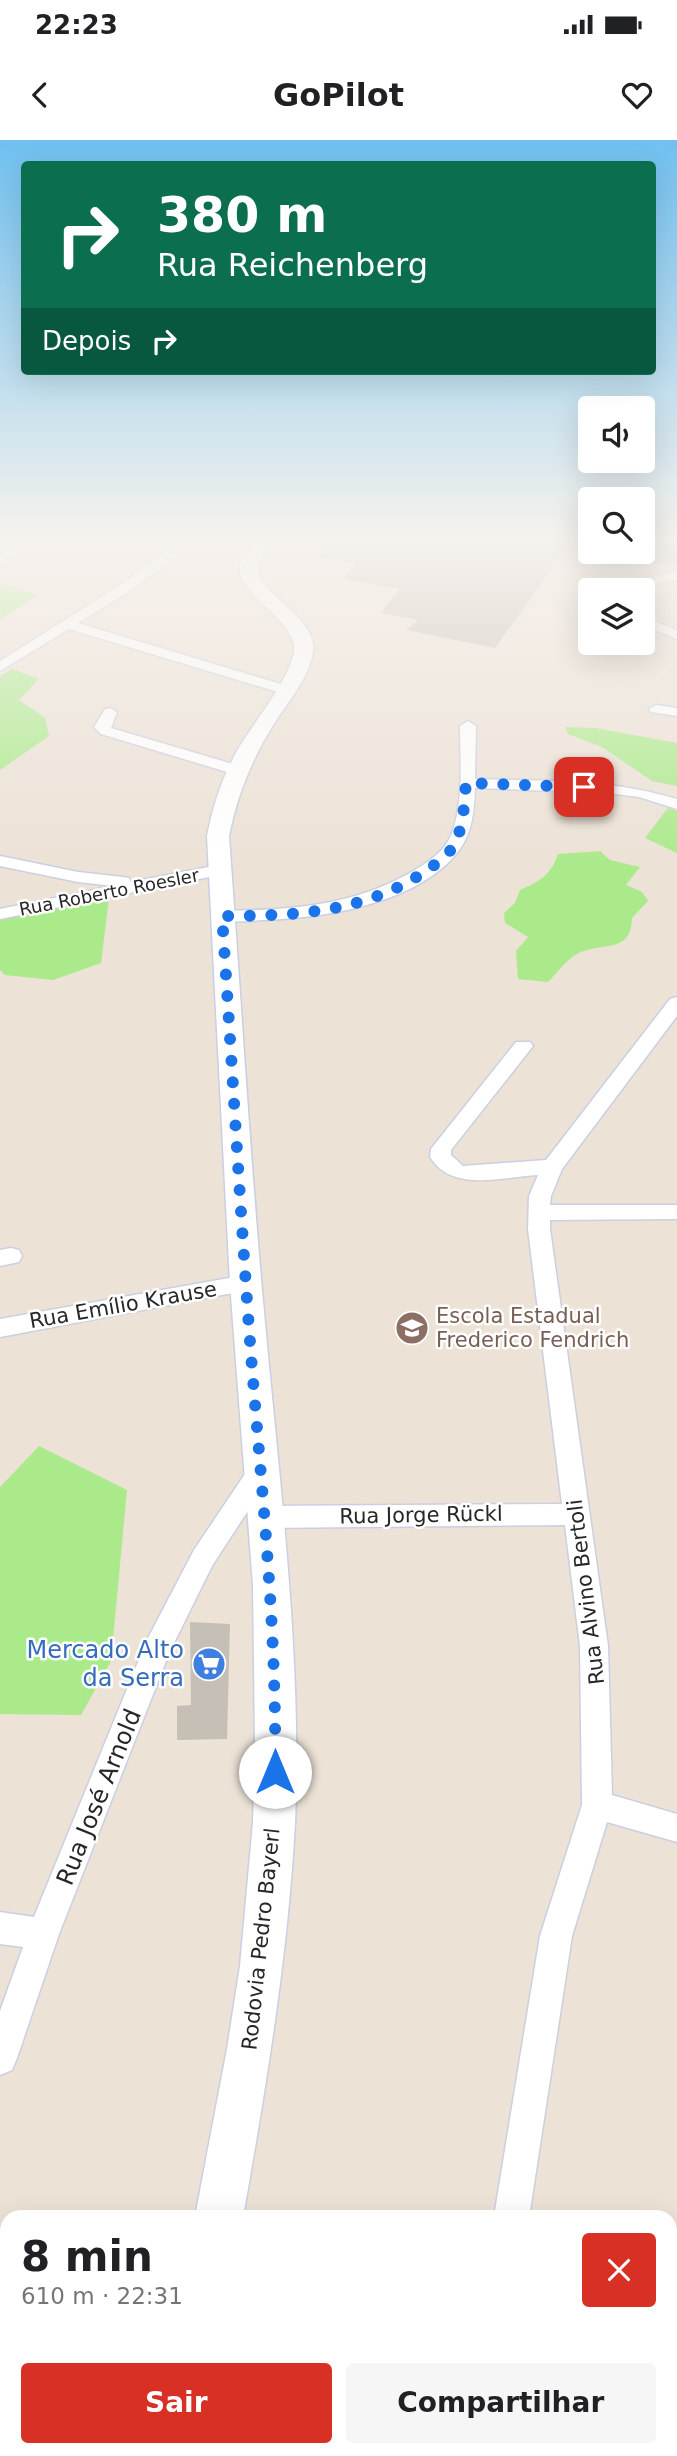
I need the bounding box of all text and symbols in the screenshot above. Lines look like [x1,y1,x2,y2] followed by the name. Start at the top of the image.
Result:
[35,10,118,40] text: 22:23
[21,76,59,114] icon: back
[273,76,404,114] text: GoPilot
[618,76,656,114] icon: heart
[157,187,327,244] text: 380 m
[42,189,133,280] icon: right
[157,246,428,284] text: Rua Reichenberg
[145,322,183,360] icon: right
[42,326,131,356] text: Depois
[578,396,655,655] map controls
[578,396,655,473] button: sound
[578,487,655,564] button: search
[578,578,655,655] button: layers
[554,757,614,817] pin
[565,768,603,806] icon: arrive
[17,864,201,920] street label: Rua Roberto Roesler
[28,1277,218,1333] street label: Rua Emílio Krause
[436,1304,629,1352] place label: Escola Estadual Frederico Fendrich
[393,1309,431,1347] school or university icon: Escola Estadual Frederico Fendrich
[563,1498,609,1686] street label: Rua Alvino Bertoli
[339,1502,503,1528] street label: Rua Jorge Rückl
[27,1636,184,1692] place label: Mercado Alto da Serra
[190,1645,228,1683] supermarket icon: Mercado Alto da Serra
[51,1705,147,1889] street label: Rua José Arnold
[238,1735,312,1809] position arrow
[237,1827,285,2051] street label: Rodovia Pedro Bayerl
[21,2232,153,2281] text: 8 min
[582,2233,656,2307] button: close
[21,2283,183,2309] text: 610 m · 22:31
[21,2363,332,2443] button: Sair
[346,2363,656,2443] button: Compartilhar

